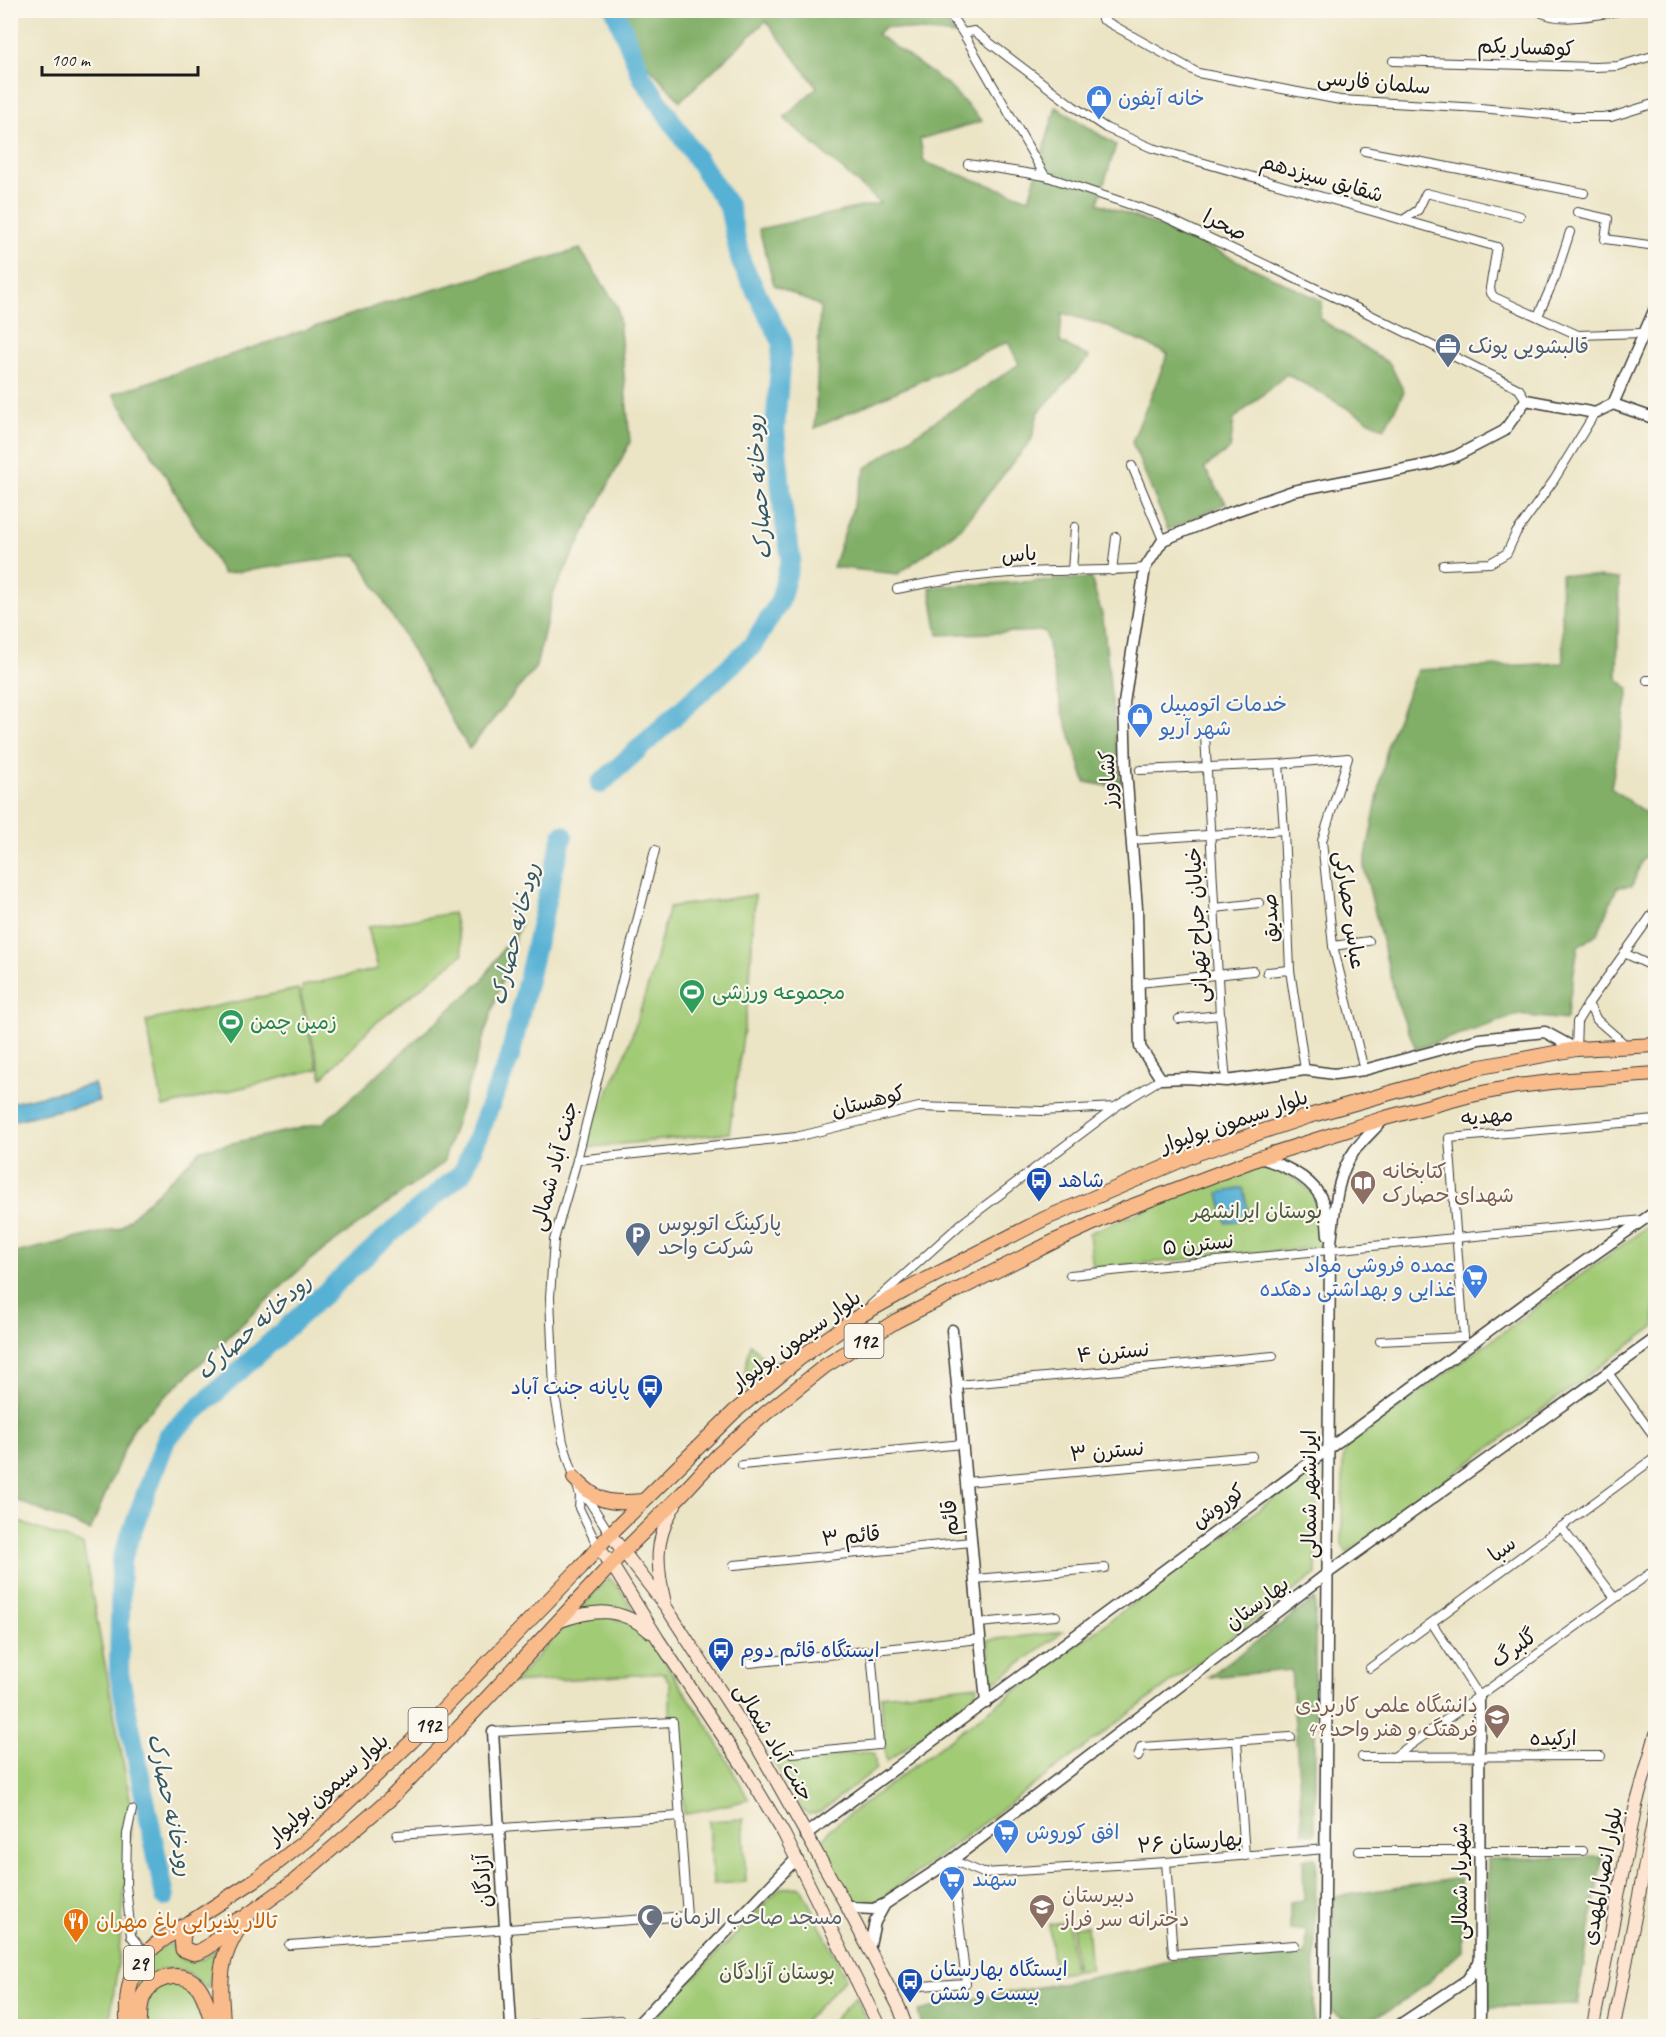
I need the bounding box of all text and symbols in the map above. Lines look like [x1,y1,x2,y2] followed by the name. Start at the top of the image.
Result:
[1477,32,1575,65] street label: کوهسار یکم
[42,39,198,77] scale bar
[51,49,92,71] text: 100 m
[1316,64,1432,101] street label: سلمان فارسی
[1084,83,1114,121] shop icon: خانه آیفون
[1118,85,1205,111] place label: خانه آیفون
[1257,148,1386,211] street label: شقایق سیزدهم
[1199,203,1251,247] street label: صحرا
[1433,331,1463,369] office icon: قالبشویی پونک
[1468,333,1589,360] place label: قالبشویی پونک
[740,414,778,560] water label: رودخانه حصارک
[1000,540,1038,568] street label: یاس
[1158,691,1287,741] place label: خدمات اتومبیل شهر آریو
[1125,701,1155,739] shop icon: خدمات اتومبیل شهر آریو
[1094,750,1123,810] street label: کشاورز
[1180,846,1215,1004] street label: خیابان جراح تهرانی
[1328,849,1371,971] street label: عباس حصارکی
[484,860,546,1008] water label: رودخانه حصارک
[1256,893,1284,943] street label: صدیق
[677,977,707,1015] sports icon: مجموعه ورزشی
[712,979,845,1006] place label: مجموعه ورزشی
[216,1007,246,1045] sports icon: زمین چمن
[250,1009,337,1035] place label: زمین چمن
[828,1079,908,1123] street label: کوهستان
[1155,1084,1311,1159] street label: بلوار سیمون بولیوار
[524,1098,585,1234] street label: جنت آباد شمالی
[1460,1101,1514,1131] street label: مهدیه
[1382,1158,1514,1208] place label: کتابخانه شهدای حصارک
[1024,1165,1054,1203] bus stop icon: شاهد
[1058,1167,1104,1193] place label: شاهد
[1348,1168,1378,1206] library icon: کتابخانه شهدای حصارک
[1190,1198,1322,1224] park label: بوستان ایرانشهر
[658,1210,781,1260] place label: پارکینگ اتوبوس شرکت واحد
[623,1220,653,1258] parking icon: پارکینگ اتوبوس شرکت واحد
[1161,1227,1235,1261] street label: نسترن ۵
[1260,1252,1456,1303] place label: عمده فروشی مواد غذایی و بهداشتی دهکده
[1460,1262,1490,1300] supermarket icon: عمده فروشی مواد غذایی و بهداشتی دهکده
[191,1268,317,1386] water label: رودخانه حصارک
[724,1284,866,1397] street label: بلوار سیمون بولیوار
[844,1324,884,1358] road number: 192
[1076,1336,1150,1368] street label: نسترن ۴
[635,1372,665,1410] bus stop icon: پایانه جنت آباد
[511,1374,630,1400] place label: پایانه جنت آباد
[1296,1429,1323,1559] street label: ایرانشهر شمالی
[1069,1435,1145,1467] street label: نسترن ۳
[1186,1478,1250,1534] street label: کوروش
[935,1498,968,1537] street label: قائم
[820,1520,882,1555] street label: قائم ۳
[1483,1530,1521,1568] street label: سبا
[1220,1570,1294,1636] street label: بهارستان
[1486,1623,1542,1673] street label: گلبرگ
[706,1635,736,1673] bus stop icon: ایستگاه قائم دوم
[740,1637,880,1666] place label: ایستگاه قائم دوم
[728,1678,819,1806] street label: جنت آباد شمالی
[1295,1692,1478,1742] place label: دانشگاه علمی کاربردی فرهتگ و هنر واحد 49
[1482,1702,1512,1740] school or university icon: دانشگاه علمی کاربردی فرهتگ و هنر واحد 49
[408,1708,448,1742] road number: 192
[1529,1725,1577,1751] street label: ارکیده
[260,1728,394,1852] street label: بلوار سیمون بولیوار
[141,1731,199,1879] water label: رودخانه حصارک
[1576,1805,1628,1947] street label: بلوار انصارالمهدی
[991,1817,1021,1855] supermarket icon: افق کوروش
[1026,1819,1119,1845] place label: افق کوروش
[1447,1822,1474,1940] street label: شهریار شمالی
[1136,1825,1244,1859] street label: بهارستان ۲۶
[468,1853,498,1909] street label: آزادگان
[937,1864,967,1902] supermarket icon: سهند
[972,1866,1018,1892] place label: سهند
[1060,1882,1189,1932] place label: دبیرستان دخترانه سر فراز
[1027,1892,1057,1930] school or university icon: دبیرستان دخترانه سر فراز
[635,1902,665,1940] mosque icon: مسجد صاحب الزمان
[670,1904,842,1930] place label: مسجد صاحب الزمان
[61,1906,91,1944] restaurant icon: تالار پذیرایی باغ مهران
[96,1908,278,1936] place label: تالار پذیرایی باغ مهران
[124,1946,154,1980] road number: 29
[930,1956,1068,2006] place label: ایستگاه بهارستان بیست و شش
[719,1959,835,1985] park label: بوستان آزادگان
[895,1966,925,2004] bus stop icon: ایستگاه بهارستان بیست و شش

